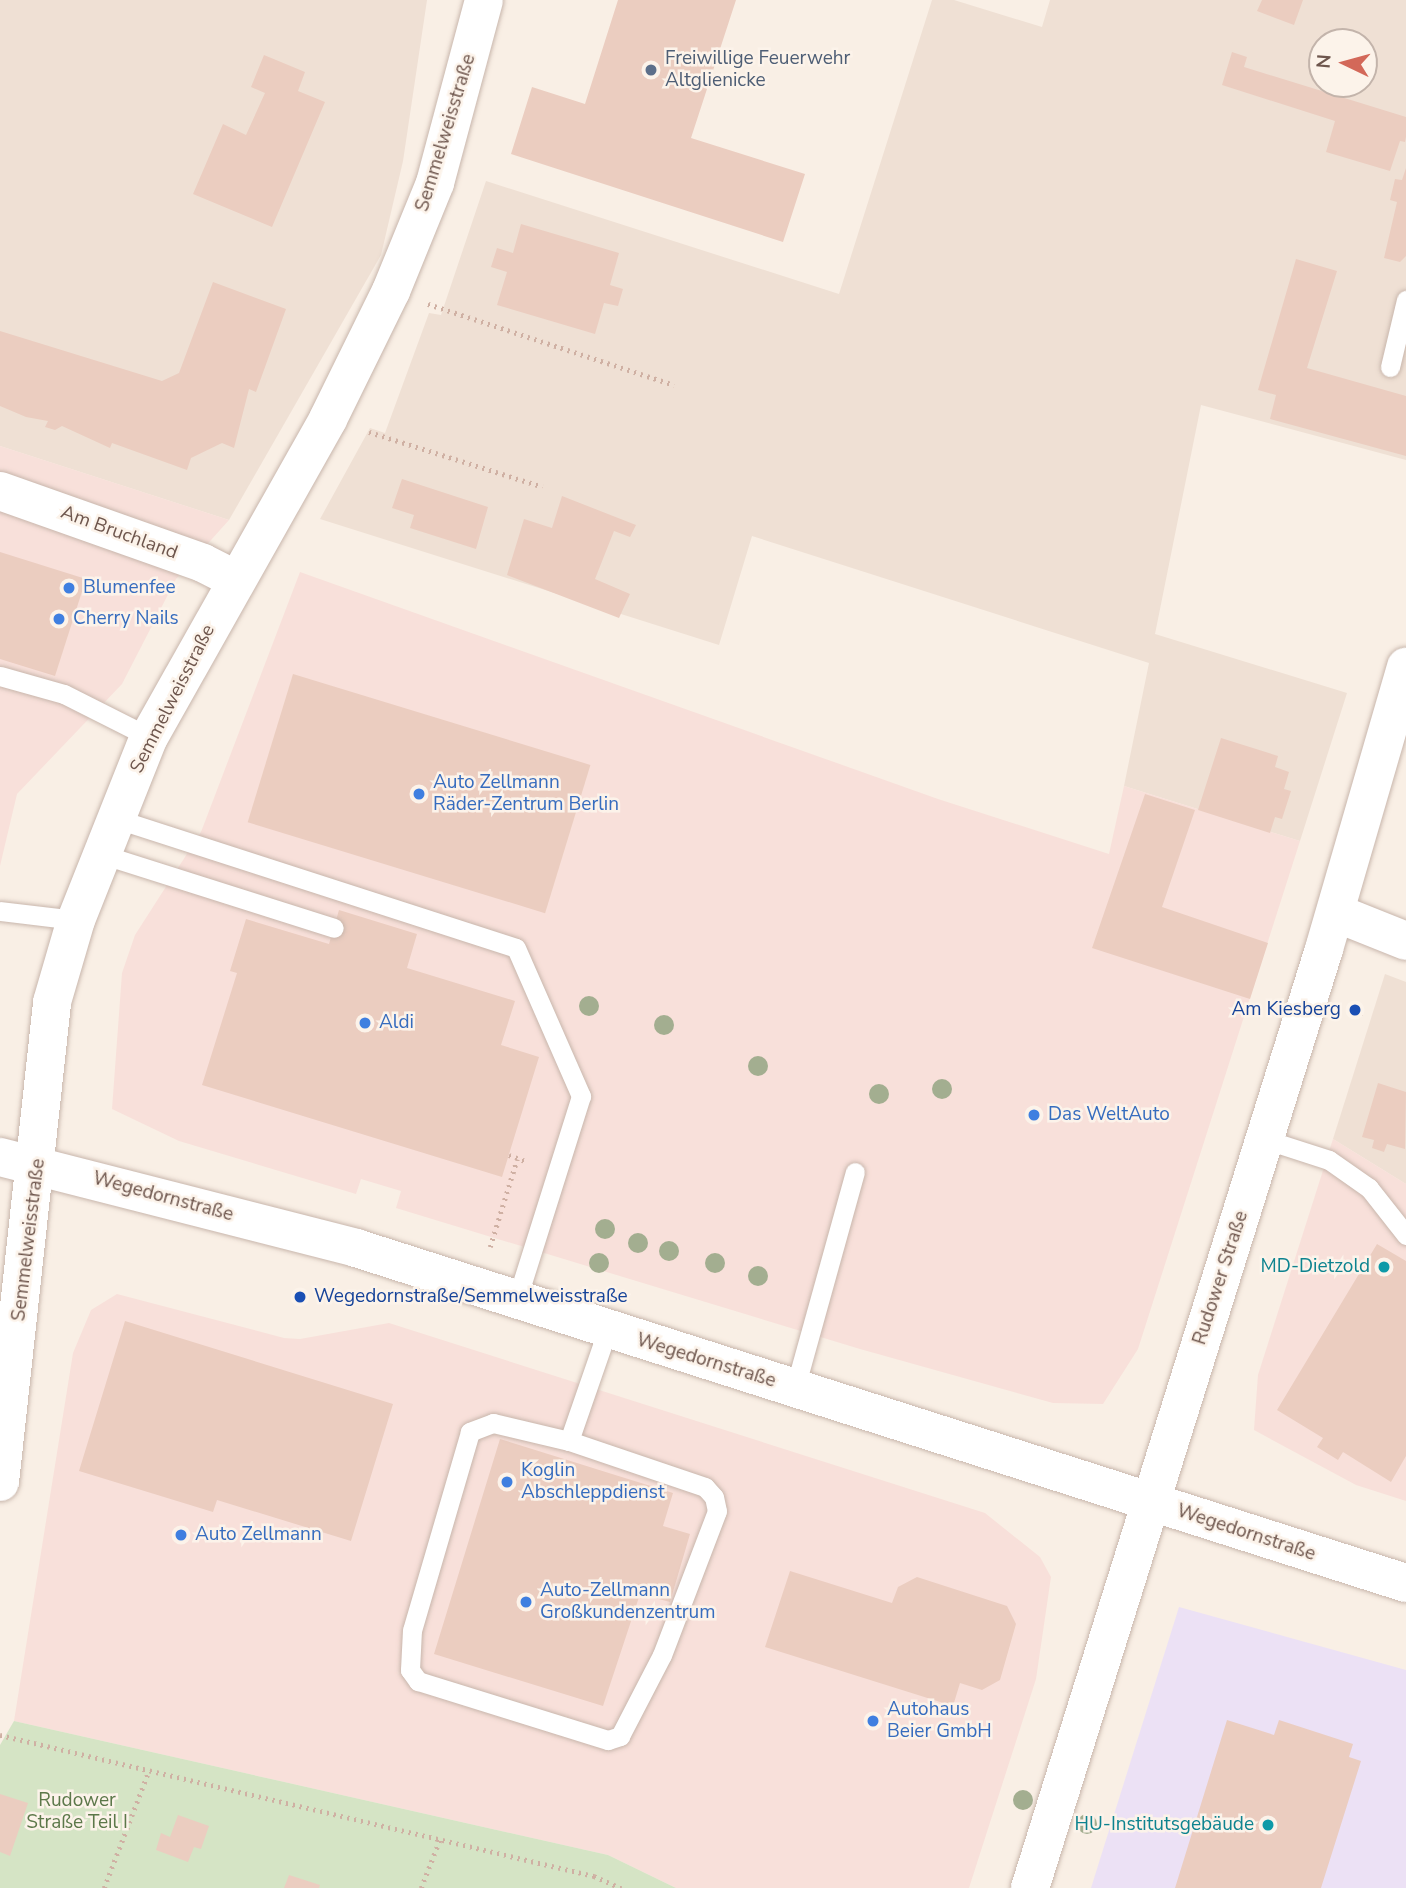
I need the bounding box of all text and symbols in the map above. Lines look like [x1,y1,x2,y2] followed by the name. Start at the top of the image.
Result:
[1308,28,1378,98] north arrow
[665,48,850,92] place label: Freiwillige Feuerwehr Altglienicke
[411,51,481,215] street label: Semmelweisstraße
[1311,53,1338,70] text: N
[643,62,659,78] marker: Freiwillige Feuerwehr Altglienicke
[58,501,180,565] street label: Am Bruchland
[83,577,176,599] place label: Blumenfee
[61,580,77,596] marker: Blumenfee
[73,608,179,630] place label: Cherry Nails
[51,611,67,627] marker: Cherry Nails
[126,621,220,777] street label: Semmelweisstraße
[433,772,619,816] place label: Auto Zellmann Räder-Zentrum Berlin
[411,786,427,802] marker: Auto Zellmann Räder-Zentrum Berlin
[1231,999,1341,1021] place label: Am Kiesberg
[1347,1002,1363,1018] marker: Am Kiesberg
[379,1012,414,1034] place label: Aldi
[357,1015,373,1031] marker: Aldi
[1048,1104,1170,1126] place label: Das WeltAuto
[1026,1107,1042,1123] marker: Das WeltAuto
[8,1157,50,1323] street label: Semmelweisstraße
[90,1167,236,1227] street label: Wegedornstraße
[1189,1208,1253,1348] street label: Rudower Straße
[1261,1256,1370,1278] place label: MD-Dietzold
[1376,1259,1392,1275] marker: MD-Dietzold
[314,1286,628,1308] place label: Wegedornstraße/Semmelweisstraße
[292,1289,308,1305] marker: Wegedornstraße/Semmelweisstraße
[634,1329,778,1393] street label: Wegedornstraße
[521,1460,665,1504] place label: Koglin Abschleppdienst
[499,1474,515,1490] marker: Koglin Abschleppdienst
[1174,1500,1318,1566] street label: Wegedornstraße
[195,1524,322,1546] place label: Auto Zellmann
[173,1527,189,1543] marker: Auto Zellmann
[540,1580,716,1624] place label: Auto-Zellmann Großkundenzentrum
[518,1594,534,1610] marker: Auto-Zellmann Großkundenzentrum
[887,1699,992,1743] place label: Autohaus Beier GmbH
[865,1713,881,1729] marker: Autohaus Beier GmbH
[26,1790,128,1834] park label: Rudower Straße Teil I
[1075,1814,1254,1836] place label: HU-Institutsgebäude
[1260,1817,1276,1833] marker: HU-Institutsgebäude

